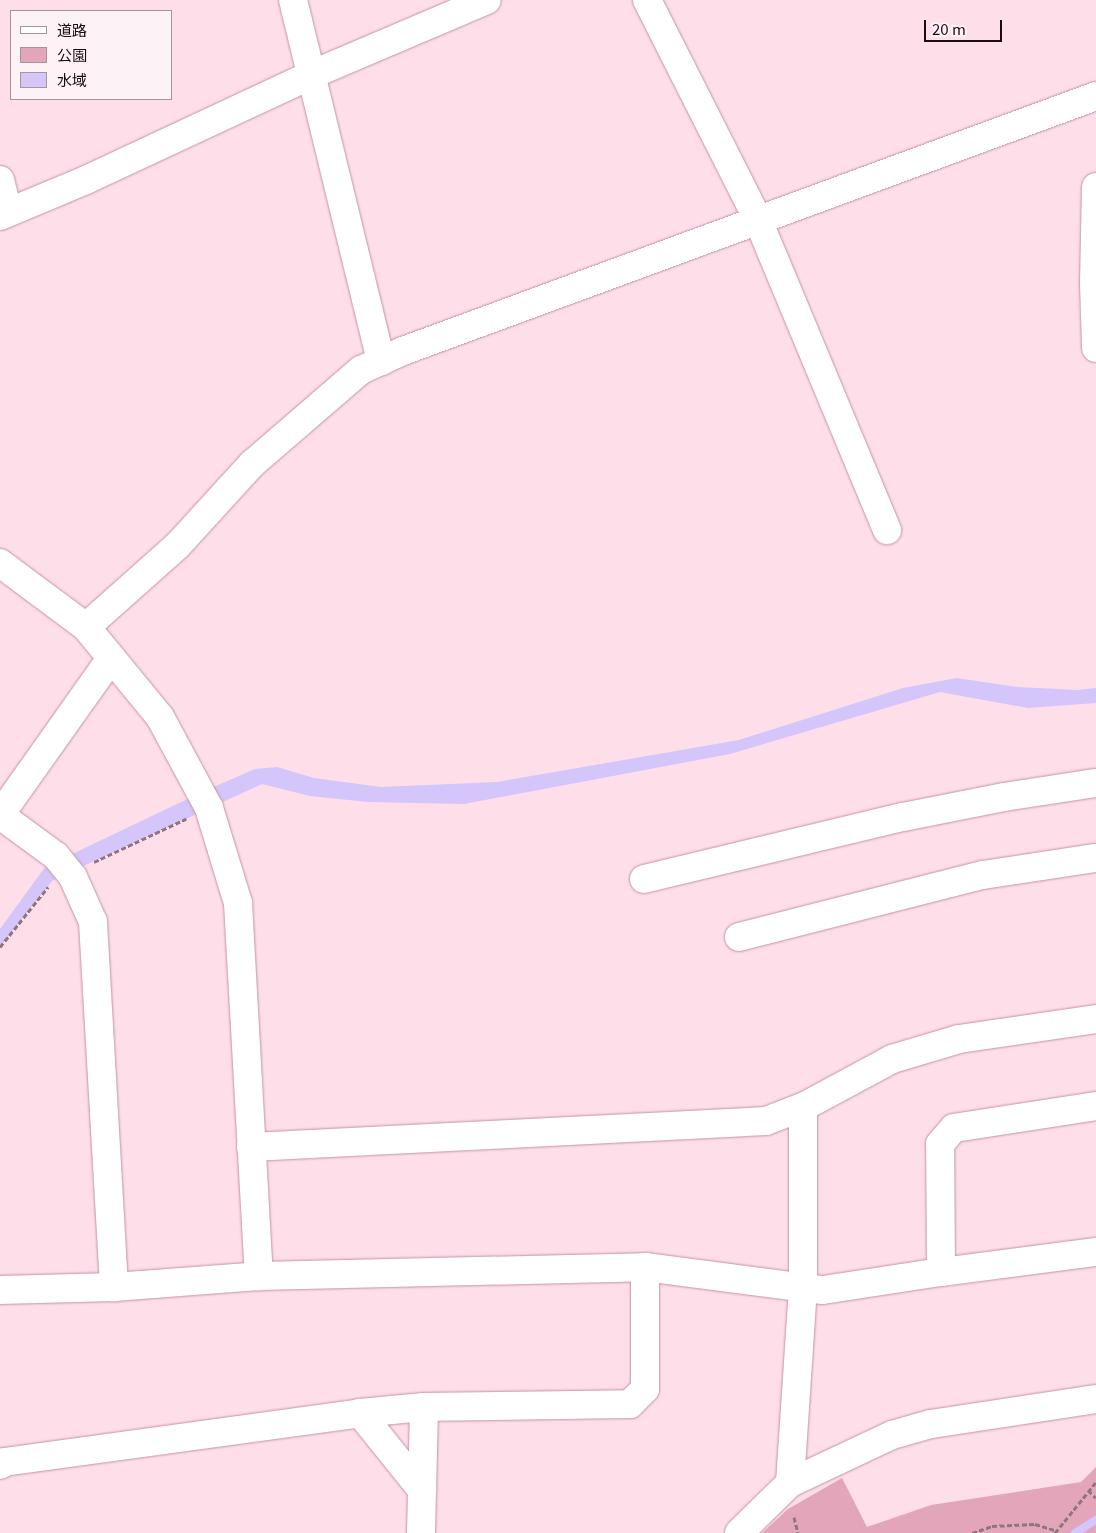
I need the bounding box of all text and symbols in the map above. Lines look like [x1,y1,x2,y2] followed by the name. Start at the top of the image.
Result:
[10,10,172,100] legend
[926,10,1004,42] scale bar
[932,18,966,39] text: 20 m
[57,19,87,40] text: 道路
[57,44,87,65] text: 公園
[57,69,87,90] text: 水域

